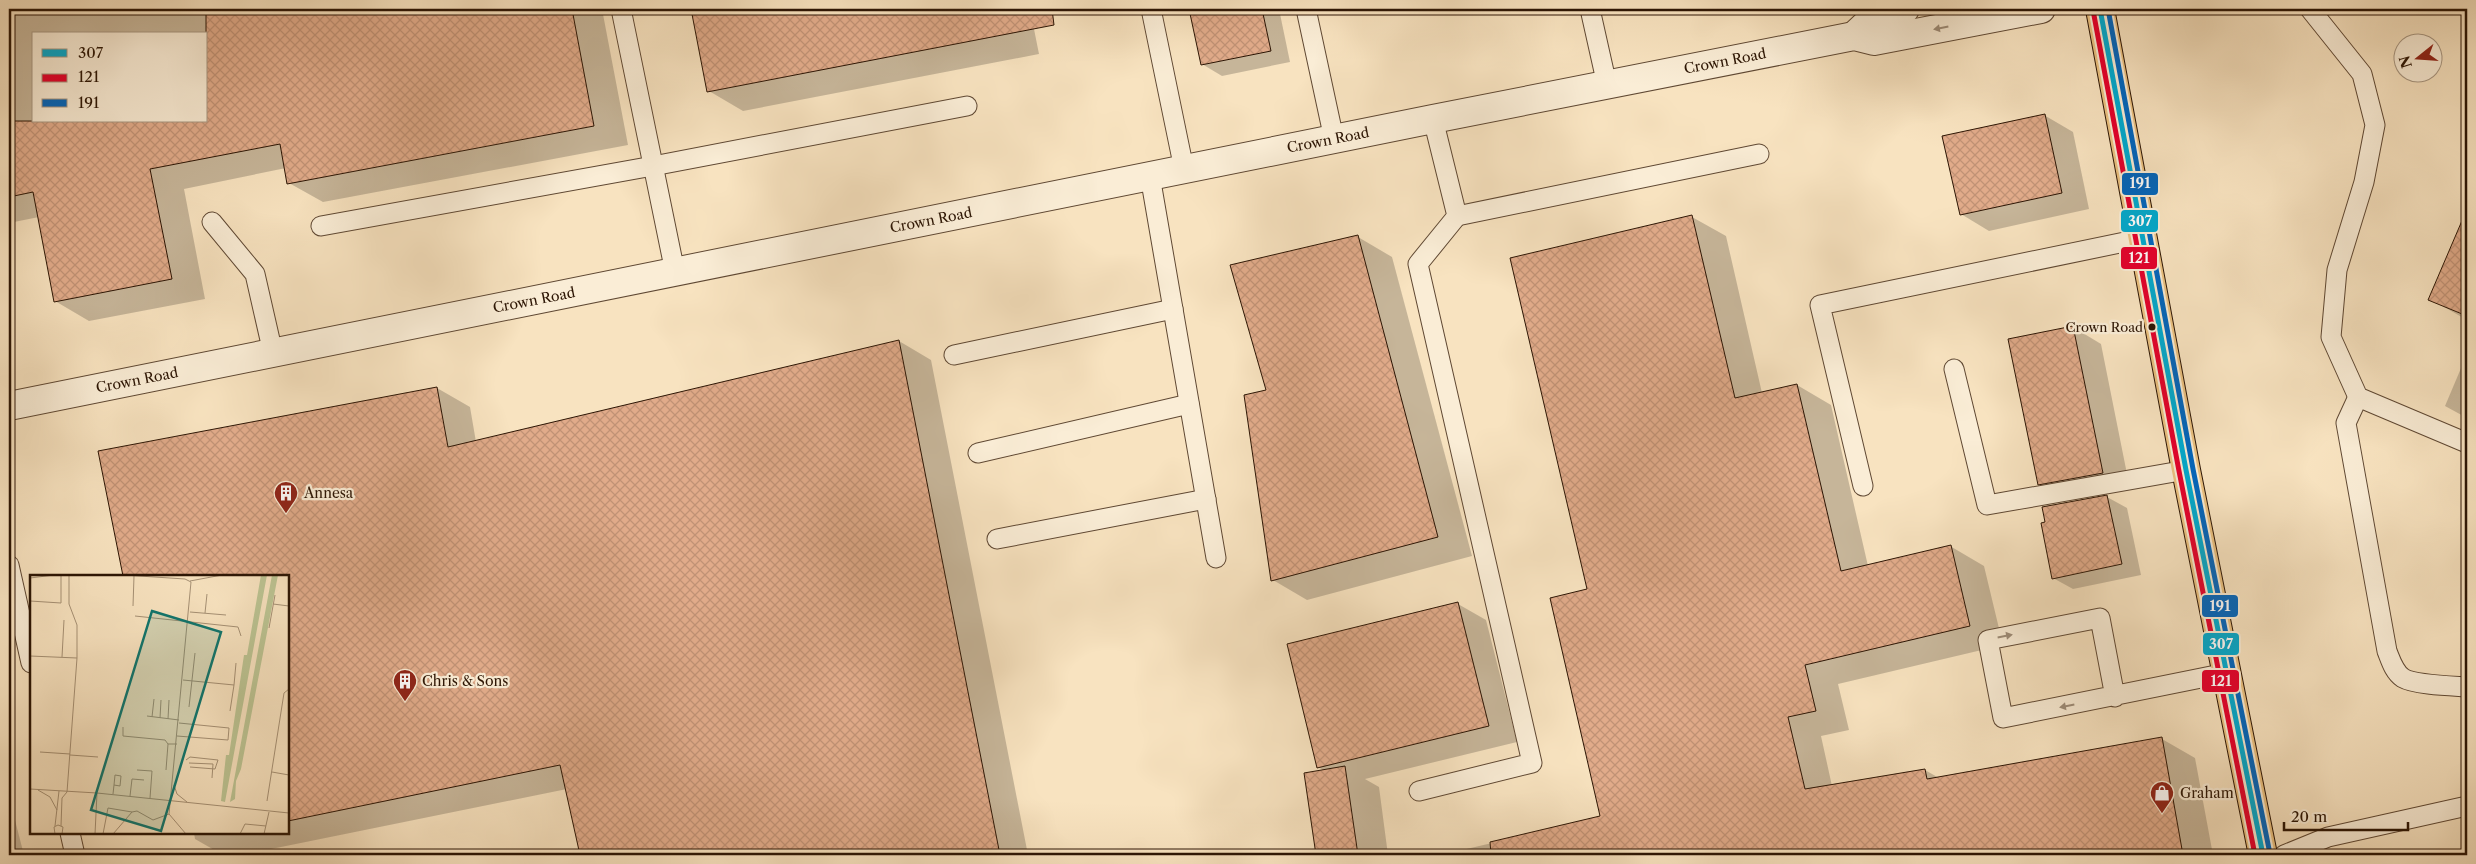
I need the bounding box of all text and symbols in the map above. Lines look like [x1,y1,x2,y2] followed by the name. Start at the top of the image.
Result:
[1933,24,1949,32] one-way arrow
[32,32,208,122] legend
[2394,32,2444,82] north arrow
[78,43,104,62] text: 307
[1682,44,1768,78] street label: Crown Road
[2395,53,2416,70] text: N
[78,67,100,86] text: 121
[78,93,100,112] text: 191
[1285,123,1371,157] street label: Crown Road
[2121,172,2159,196] line badge: 191
[2130,174,2151,192] text: 191
[888,203,974,237] street label: Crown Road
[2120,209,2159,233] line badge: 307
[2128,212,2153,230] text: 307
[2120,246,2158,270] line badge: 121
[2129,249,2150,267] text: 121
[491,283,577,317] street label: Crown Road
[2066,319,2143,335] place label: Crown Road
[2147,322,2157,332] marker: Crown Road
[94,363,180,397] street label: Crown Road
[273,480,299,514] building icon: Annesa
[303,484,354,502] place label: Annesa
[30,575,289,834] inset map
[2201,594,2239,618] line badge: 191
[2210,597,2231,615] text: 191
[1997,632,2013,640] one-way arrow
[2202,632,2240,656] line badge: 307
[2209,635,2234,653] text: 307
[392,668,418,702] building icon: Chris & Sons
[2201,669,2240,693] line badge: 121
[422,672,508,690] place label: Chris & Sons
[2211,672,2232,690] text: 121
[2059,703,2075,711] one-way arrow
[2149,780,2175,814] shop icon: Graham
[2180,784,2234,802] place label: Graham
[2284,799,2407,831] scale bar
[2291,807,2327,826] text: 20 m

